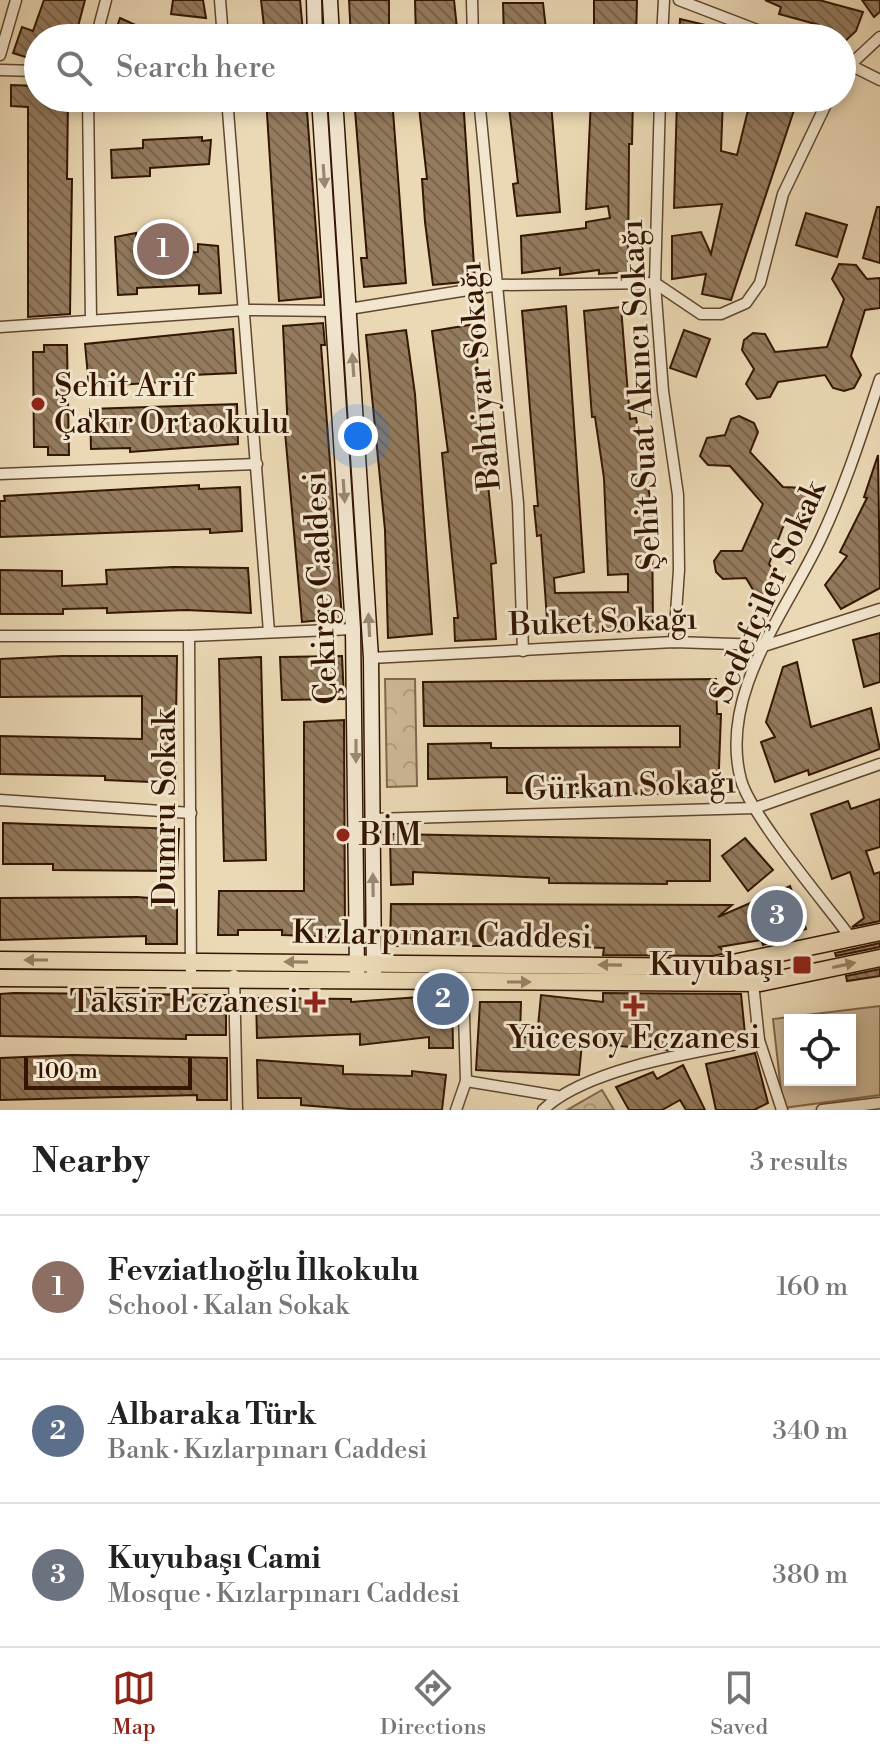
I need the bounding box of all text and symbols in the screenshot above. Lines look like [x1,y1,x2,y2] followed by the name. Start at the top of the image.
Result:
[24,24,856,112] search box
[52,46,96,90] icon: search
[116,49,276,87] text: Search here
[318,164,331,189] one-way arrow
[612,218,670,572] street label: Şehit Suat Akıncı Sokağı
[137,219,189,279] pin: 1
[450,260,510,493] street label: Bahtiyar Sokağı
[346,352,359,377] one-way arrow
[54,366,289,443] place label: Şehit Arif Çakır Ortaokulu
[29,395,47,413] marker: Şehit Arif Çakır Ortaokulu
[338,416,378,456] your location
[295,471,347,705] street label: Çekirge Caddesi
[701,472,836,710] street label: Sedefçiler Sokak
[338,479,351,504] one-way arrow
[507,599,698,645] street label: Buket Sokağı
[363,612,376,637] one-way arrow
[145,707,185,907] street label: Dumru Sokak
[350,739,362,764] one-way arrow
[523,762,737,810] street label: Gürkan Sokağı
[358,814,422,855] place label: BİM
[334,826,352,844] marker: BİM
[367,872,380,897] one-way arrow
[751,886,803,946] pin: 3
[292,912,592,958] street label: Kızlarpınarı Caddesi
[649,945,784,985] place label: Kuyubaşı
[23,954,48,966] one-way arrow
[791,954,813,976] marker: Kuyubaşı
[283,956,308,968] one-way arrow
[831,958,856,971] one-way arrow
[597,959,622,971] one-way arrow
[417,969,469,1029] pin: 2
[507,976,532,988] one-way arrow
[70,982,299,1022] place label: Taksir Eczanesi
[306,993,324,1011] marker: Taksir Eczanesi
[625,997,643,1015] marker: Yücesoy Eczanesi
[784,1014,856,1086] map controls
[784,1014,856,1086] button: locate
[506,1018,760,1058] place label: Yücesoy Eczanesi
[24,1054,192,1090] scale bar
[36,1058,98,1085] text: 100 m
[32,1141,150,1183] text: Nearby
[750,1146,848,1178] text: 3 results
[108,1252,419,1290] text: Fevziatlıoğlu İlkokulu
[52,1271,64,1303] text: 1
[777,1271,848,1303] text: 160 m
[108,1290,349,1322] text: School · Kalan Sokak
[108,1396,316,1434] text: Albaraka Türk
[50,1415,66,1447] text: 2
[772,1415,848,1447] text: 340 m
[108,1434,427,1466] text: Bank · Kızlarpınarı Caddesi
[108,1540,321,1578] text: Kuyubaşı Cami
[50,1559,66,1591] text: 3
[772,1559,848,1591] text: 380 m
[108,1578,460,1610] text: Mosque · Kızlarpınarı Caddesi
[112,1666,156,1741] tab: Map
[380,1666,486,1741] tab: Directions
[710,1666,768,1741] tab: Saved

